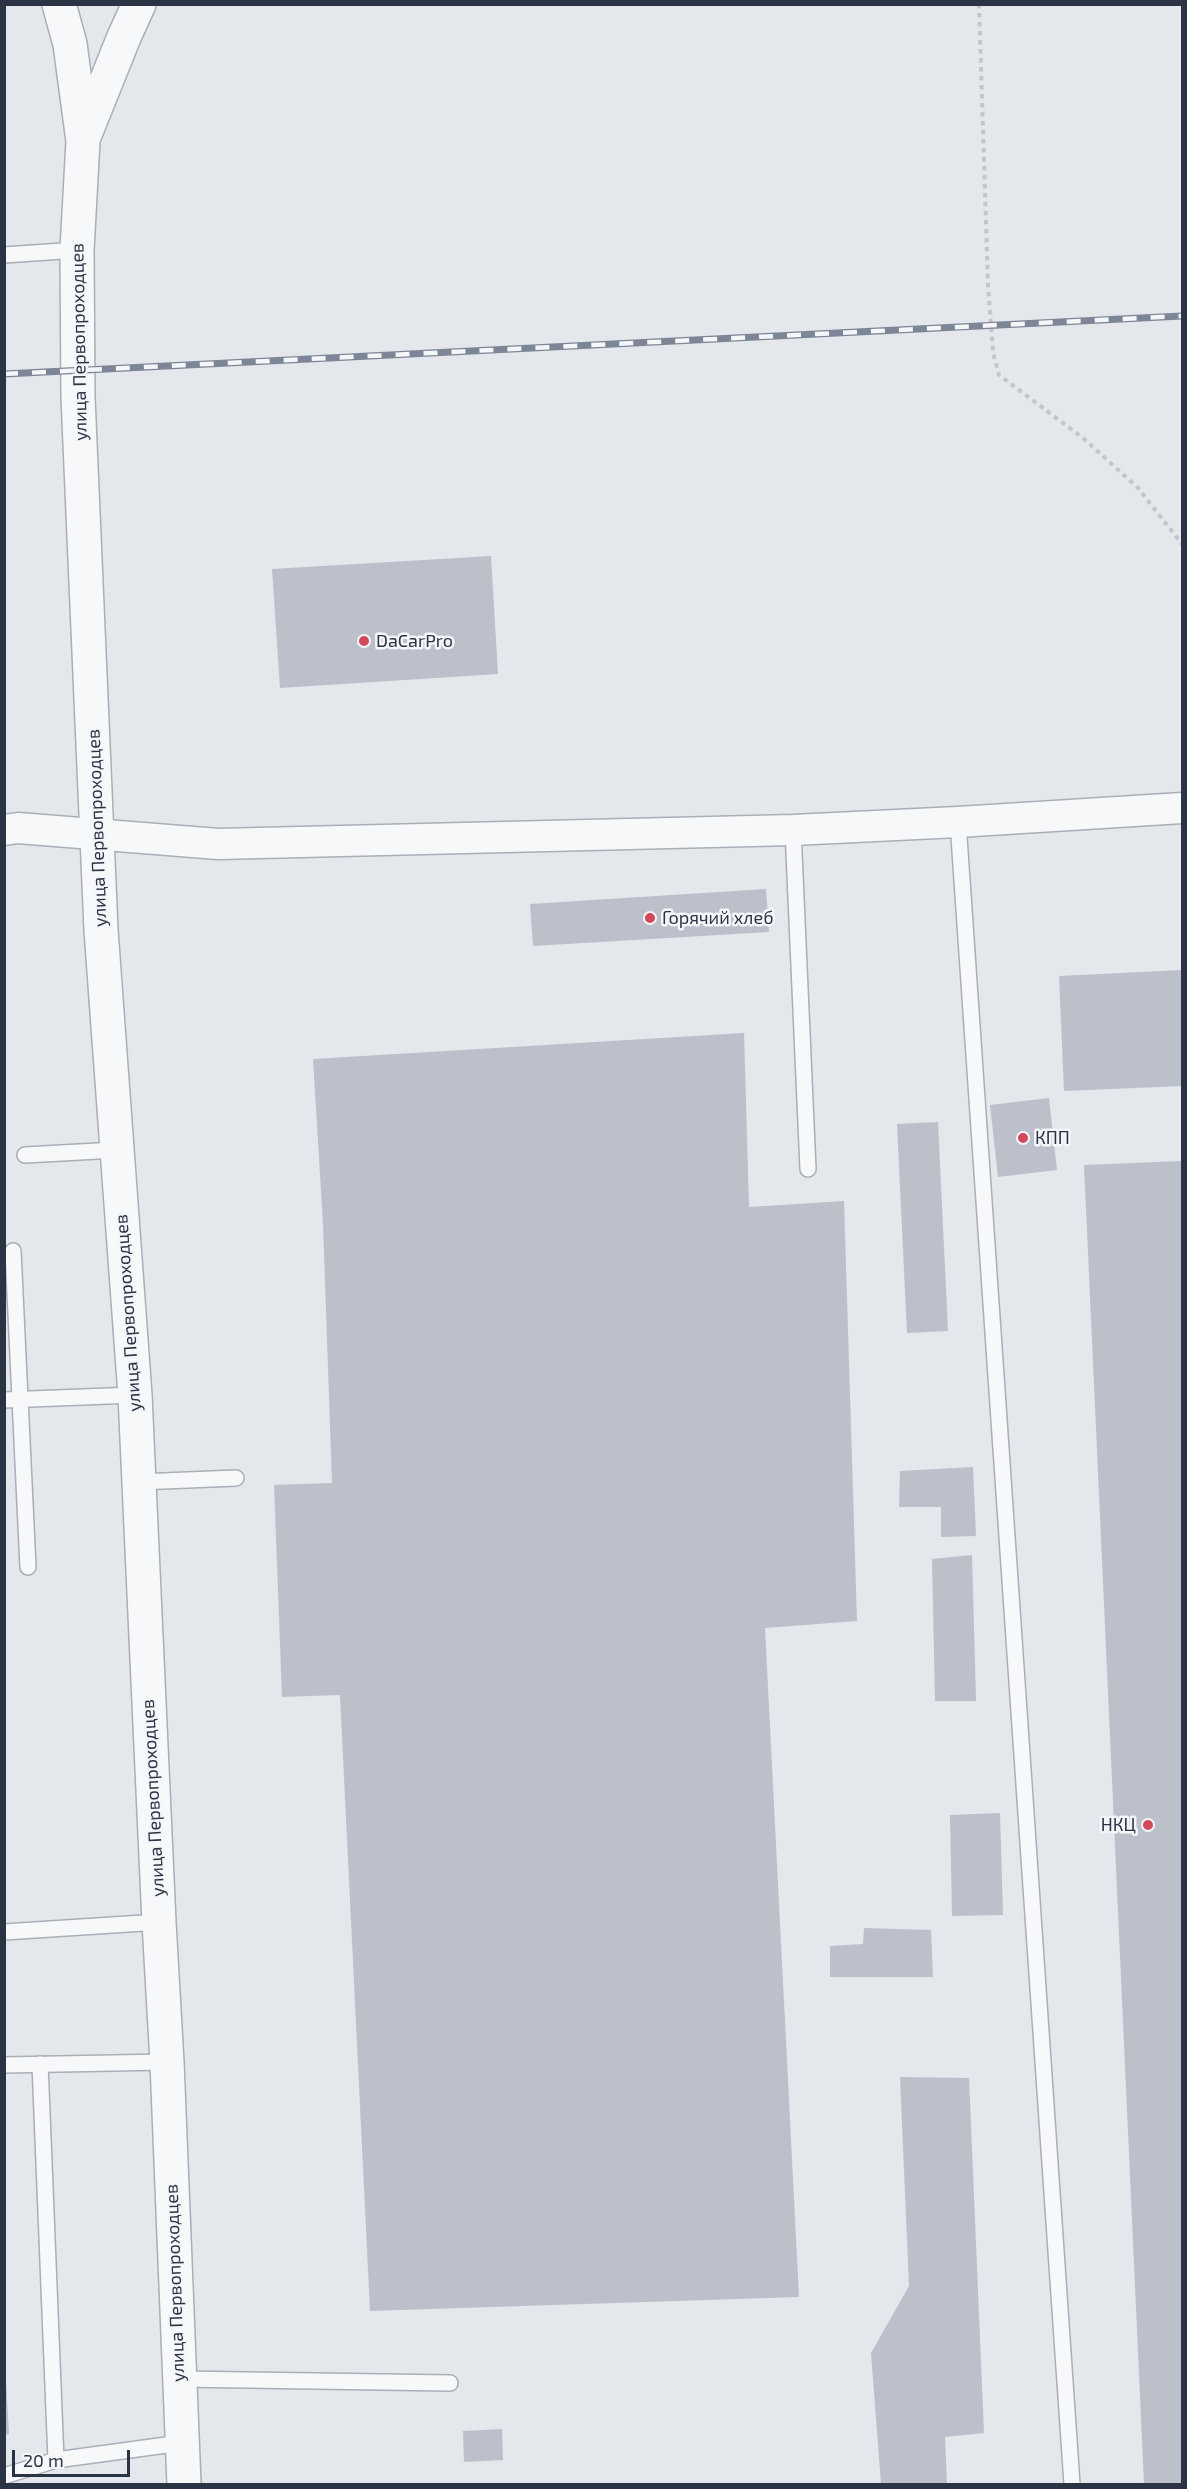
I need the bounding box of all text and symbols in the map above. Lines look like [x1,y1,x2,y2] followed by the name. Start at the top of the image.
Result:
[66,243,92,441] street label: улица Первопроходцев
[376,630,453,652] place label: DaCarPro
[357,634,371,648] marker: DaCarPro
[83,729,111,927] street label: улица Первопроходцев
[662,907,773,929] place label: Горячий хлеб
[643,911,657,925] marker: Горячий хлеб
[1035,1127,1070,1149] place label: КПП
[1016,1131,1030,1145] marker: КПП
[110,1213,146,1413] street label: улица Первопроходцев
[137,1699,169,1897] street label: улица Первопроходцев
[1101,1814,1136,1836] place label: НКЦ
[1141,1818,1155,1832] marker: НКЦ
[161,2184,189,2382] street label: улица Первопроходцев
[15,2438,134,2476] scale bar
[23,2449,64,2471] text: 20 m

